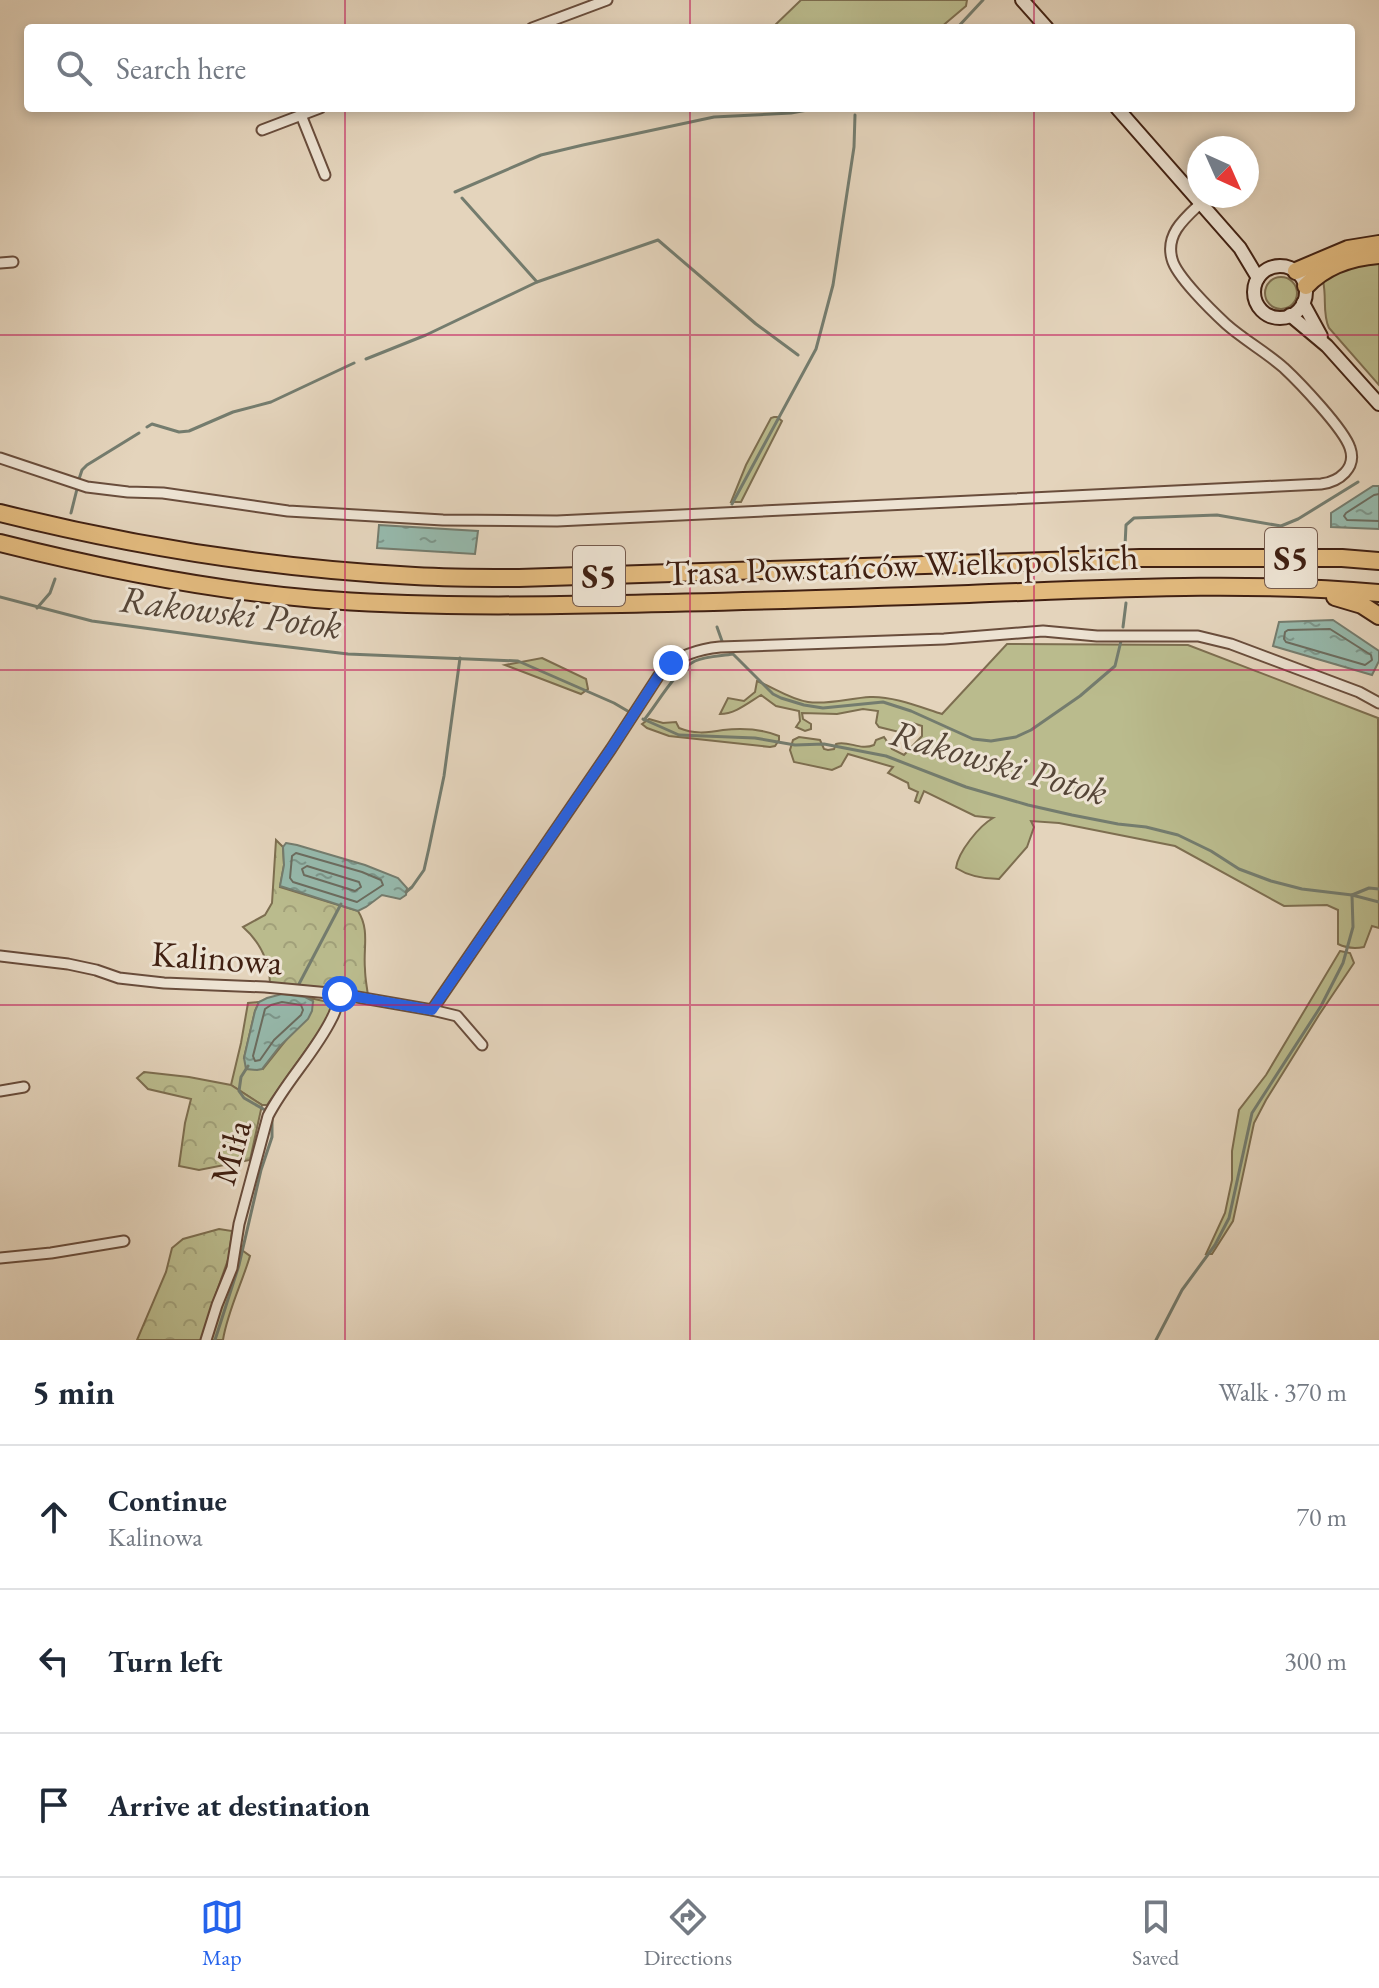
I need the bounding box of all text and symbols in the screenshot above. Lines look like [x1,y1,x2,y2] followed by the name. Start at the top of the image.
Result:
[24,24,1355,112] search box
[52,46,96,90] icon: search
[116,49,246,88] text: Search here
[1187,136,1259,208] north arrow
[1265,528,1317,588] road number: S5
[665,533,1139,596] street label: Trasa Powstańców Wielkopolskich
[573,546,625,606] road number: S5
[117,574,345,649] water label: Rakowski Potok
[653,645,689,681] route end
[885,707,1113,816] water label: Rakowski Potok
[150,929,285,986] street label: Kalinowa
[322,976,358,1012] route start
[199,1113,262,1190] street label: Miła
[32,1370,115,1414] text: 5 min
[1219,1375,1347,1409] text: Walk · 370 m
[108,1481,227,1520] text: Continue
[32,1495,76,1539] icon: ahead
[1297,1500,1347,1534] text: 70 m
[108,1520,203,1554] text: Kalinowa
[32,1639,76,1683] icon: left
[108,1642,222,1681] text: Turn left
[1284,1644,1347,1678] text: 300 m
[32,1783,76,1827] icon: arrive
[108,1786,370,1825] text: Arrive at destination
[200,1895,244,1972] tab: Map
[644,1895,732,1972] tab: Directions
[1132,1895,1179,1972] tab: Saved

